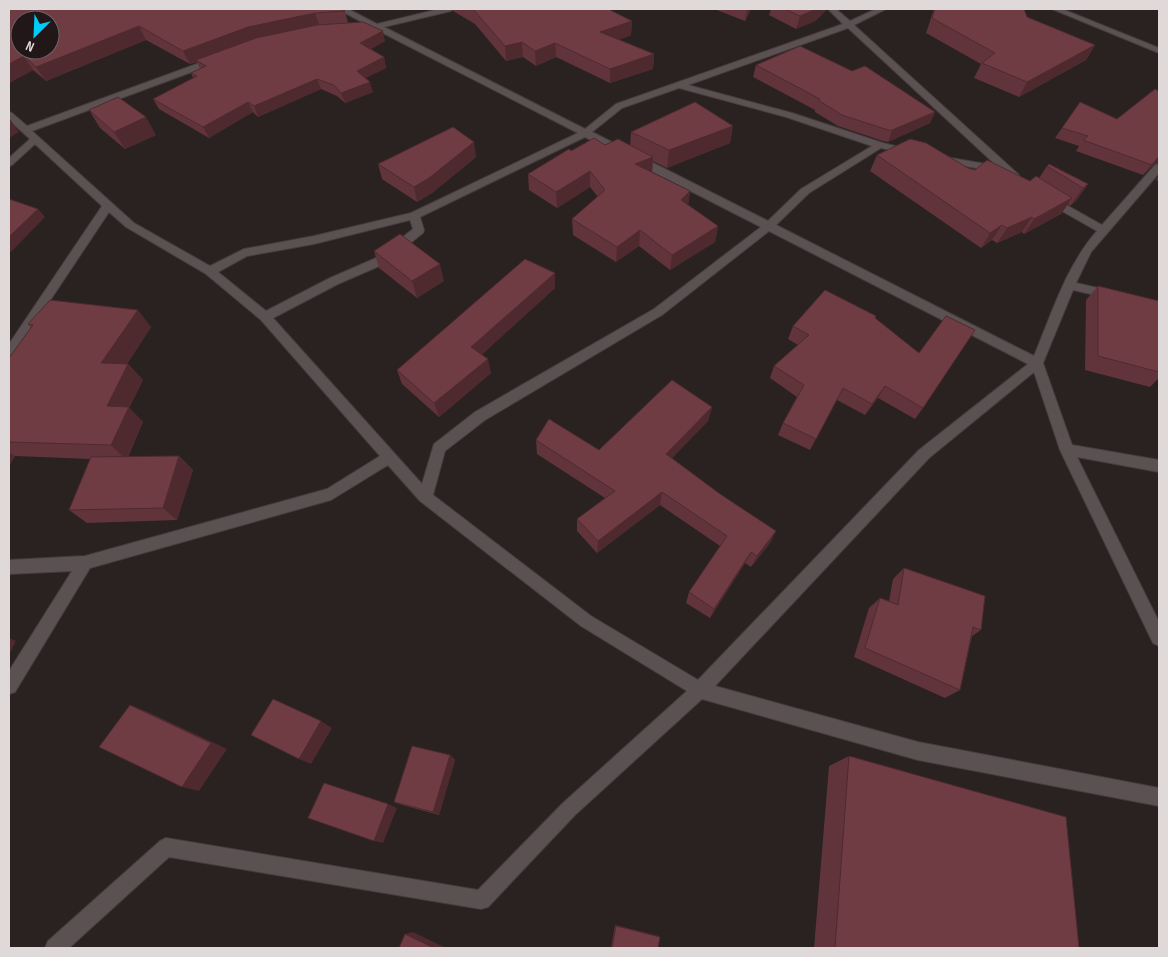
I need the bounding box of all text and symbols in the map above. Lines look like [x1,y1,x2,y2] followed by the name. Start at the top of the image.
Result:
[10,10,60,60] north arrow
[23,37,37,56] text: N

